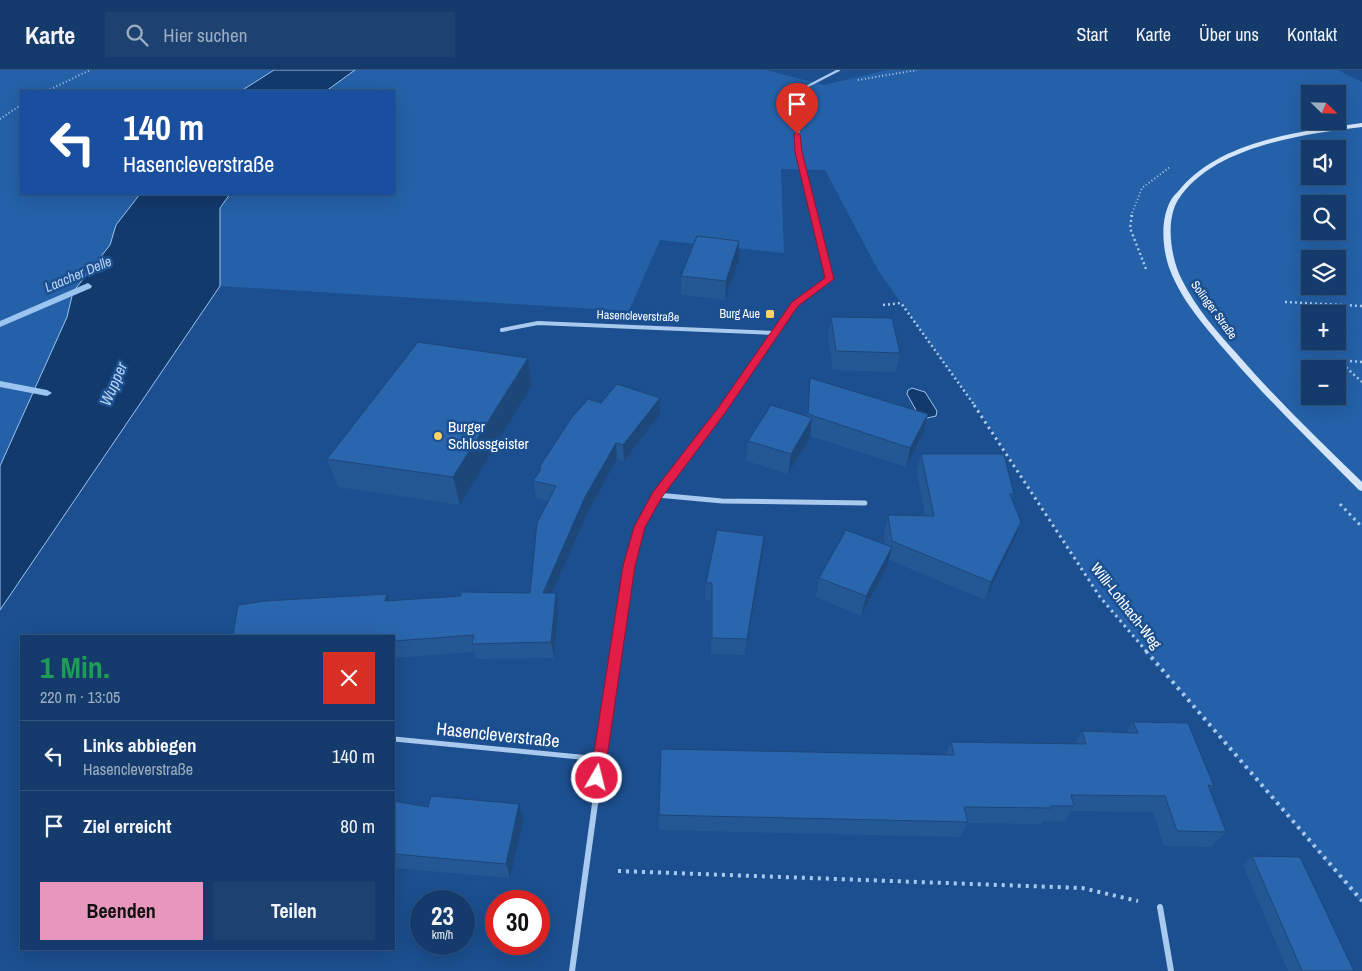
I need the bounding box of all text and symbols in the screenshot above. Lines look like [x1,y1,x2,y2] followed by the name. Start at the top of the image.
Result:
[105,12,455,57] search box
[25,19,75,51] text: Karte
[123,21,151,49] icon: search
[163,22,247,48] text: Hier suchen
[1077,22,1108,47] text: Start
[1136,22,1171,47] text: Karte
[1199,22,1259,47] text: Über uns
[1287,22,1337,47] text: Kontakt
[776,83,818,134] pin
[1301,85,1346,130] north arrow
[1301,85,1346,405] map controls
[783,90,811,118] icon: arrive
[123,104,204,151] text: 140 m
[40,110,105,175] icon: left
[1301,140,1346,185] button: sound
[123,149,274,179] text: Hasencleverstraße
[1301,195,1346,240] button: search
[1301,250,1346,295] button: layers
[42,252,114,296] water label: Laacher Delle
[1187,277,1241,343] street label: Solinger Straße
[1301,305,1346,350] button: +
[720,306,760,322] place label: Burg Aue
[596,307,680,325] street label: Hasencleverstraße
[764,308,776,320] marker: Burg Aue
[94,358,132,409] water label: Wupper
[1301,360,1346,405] button: −
[448,416,529,454] place label: Burger Schlossgeister
[432,430,444,442] marker: Burger Schlossgeister
[1086,558,1167,653] street label: Willi-Lohbach-Weg
[40,647,110,687] text: 1 Min.
[323,652,375,704] button: close
[40,686,120,708] text: 220 m · 13:05
[435,716,561,753] street label: Hasencleverstraße
[83,732,196,758] text: Links abbiegen
[40,742,68,770] icon: left
[332,743,375,769] text: 140 m
[570,751,622,803] position arrow
[83,758,193,780] text: Hasencleverstraße
[40,812,68,840] icon: arrive
[83,813,171,839] text: Ziel erreicht
[340,813,375,839] text: 80 m
[40,882,203,940] button: Beenden
[213,882,375,940] button: Teilen
[485,890,550,955] speed limit sign: 30
[431,899,454,933] text: 23
[432,927,453,943] text: km/h

